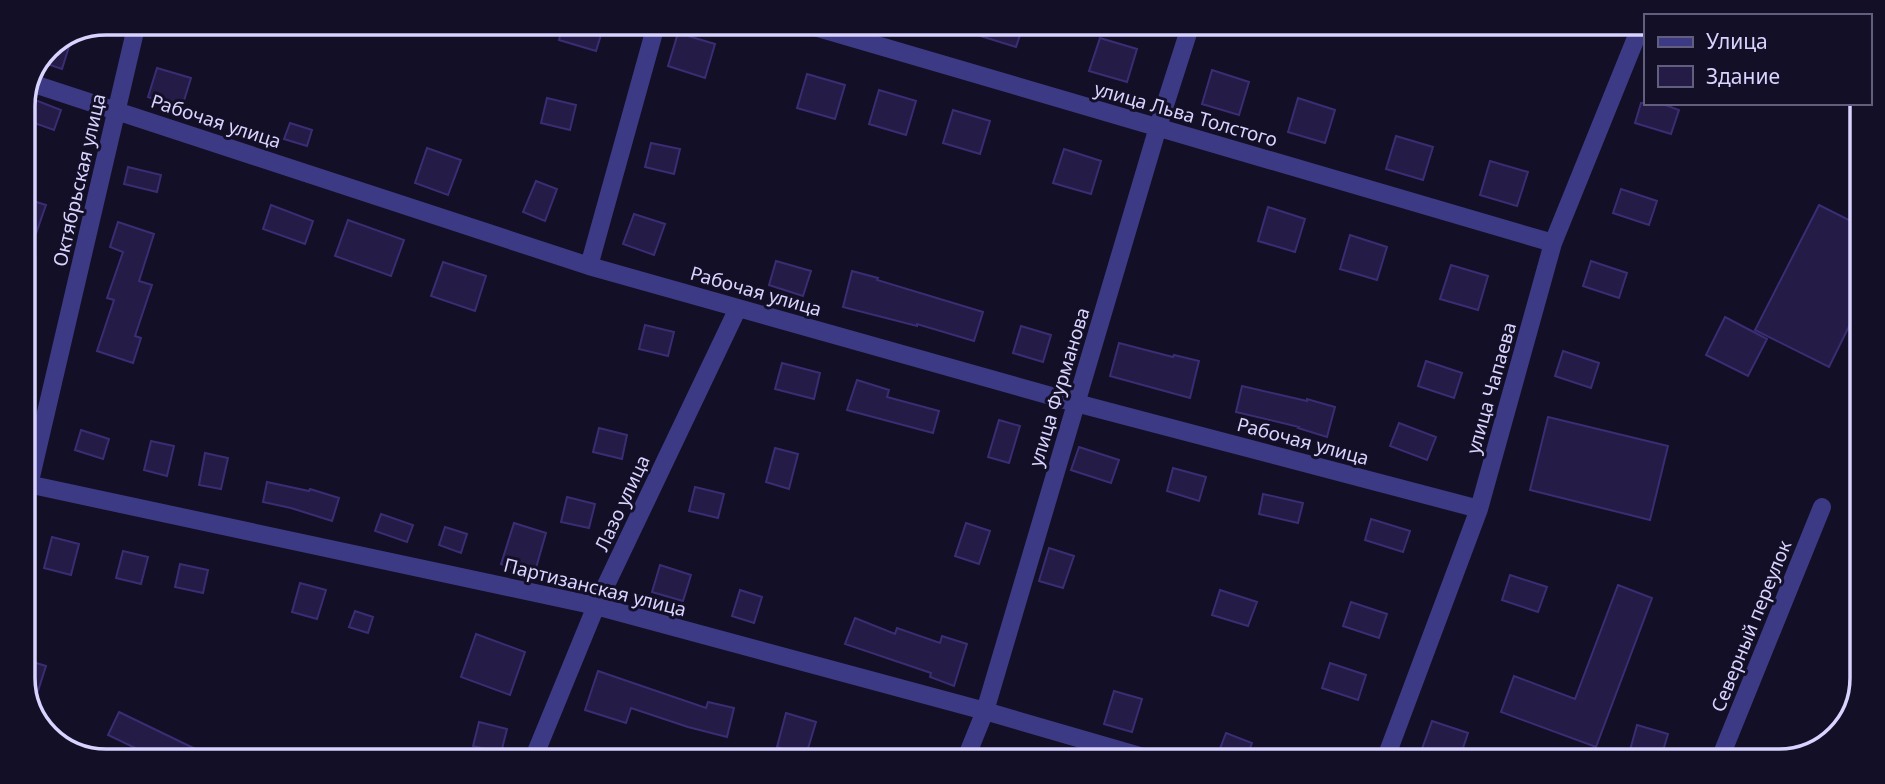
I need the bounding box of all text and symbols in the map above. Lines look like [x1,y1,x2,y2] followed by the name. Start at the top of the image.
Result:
[1644,14,1871,105] legend
[1706,27,1768,55] text: Улица
[1706,62,1780,90] text: Здание
[1091,75,1281,153] street label: улица Льва Толстого
[148,88,284,154] street label: Рабочая улица
[46,91,112,269] street label: Октябрьская улица
[687,260,825,322] street label: Рабочая улица
[1022,304,1096,470] street label: улица Фурманова
[1460,319,1522,457] street label: улица Чапаева
[1234,411,1372,471] street label: Рабочая улица
[588,451,656,555] street label: Лазо улица
[1705,536,1797,716] street label: Северный переулок
[501,552,689,622] street label: Партизанская улица

